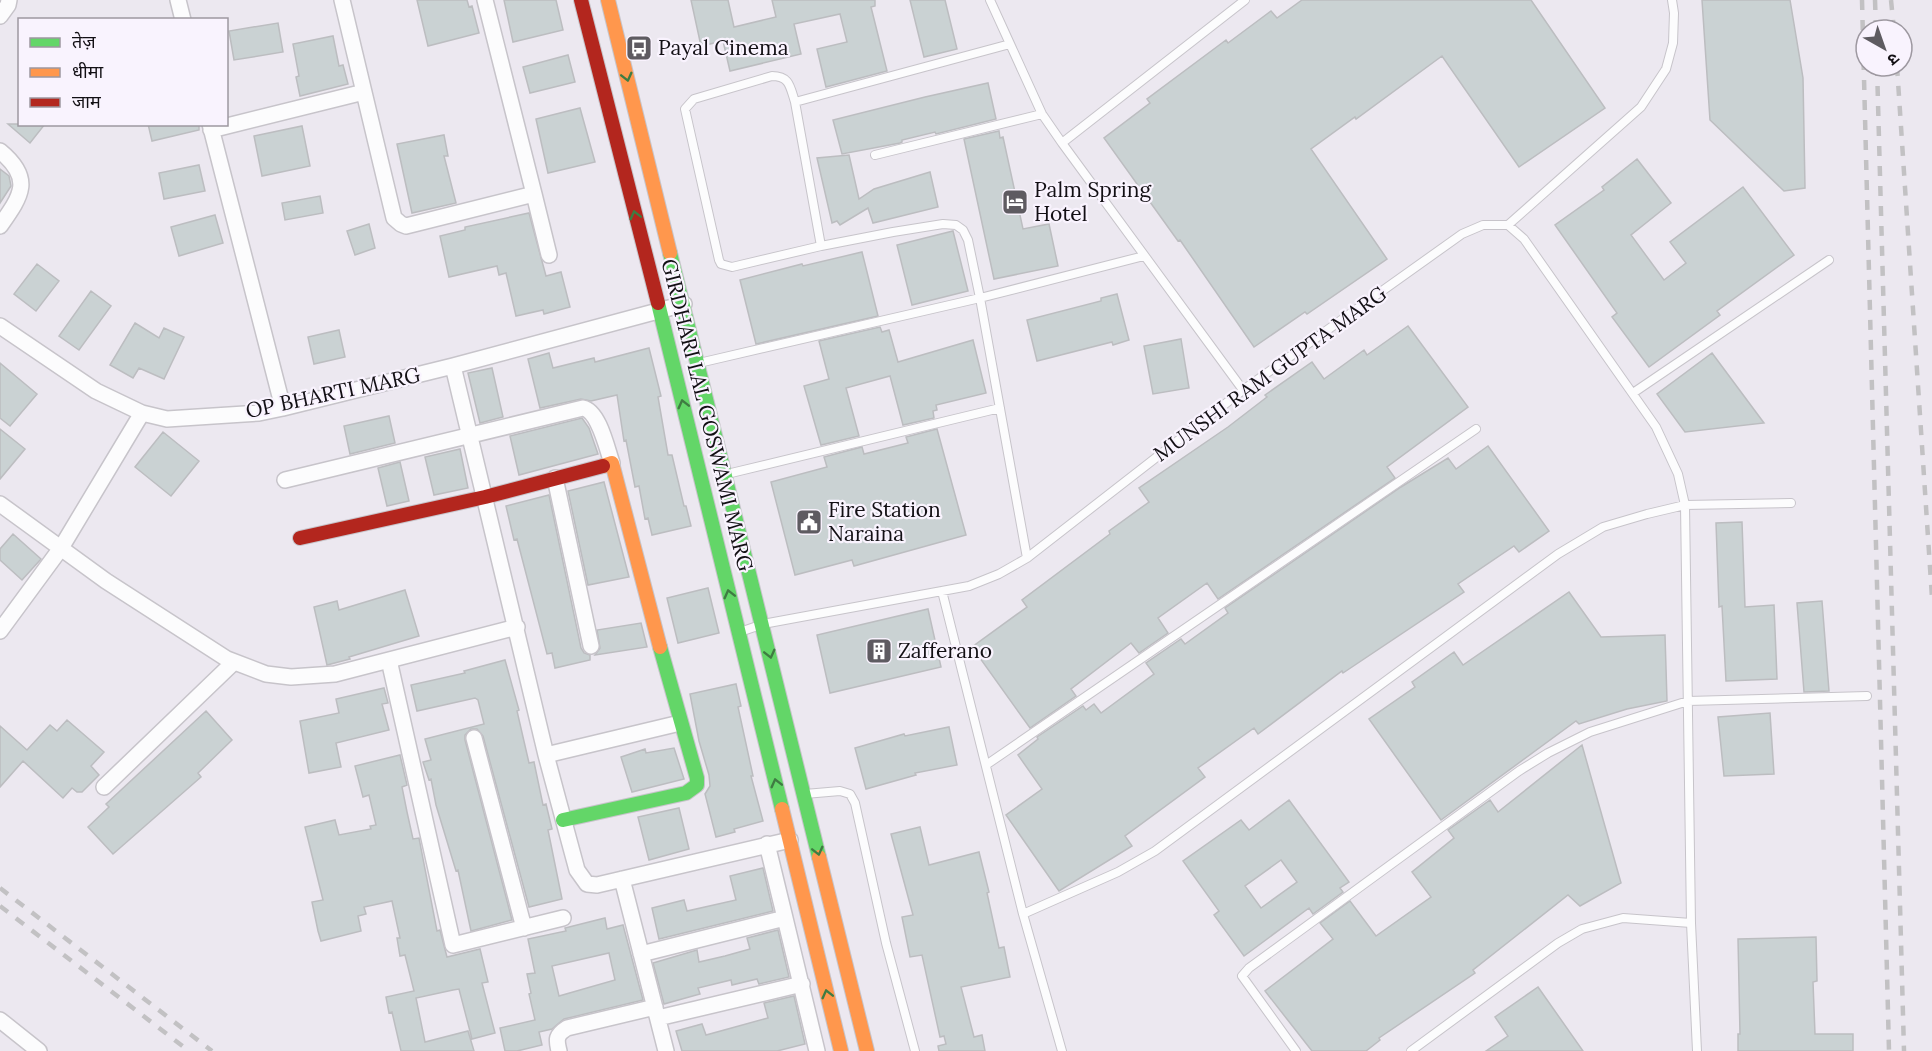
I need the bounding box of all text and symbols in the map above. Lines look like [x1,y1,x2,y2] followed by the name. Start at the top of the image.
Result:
[18,18,228,126] legend
[1854,18,1914,78] north arrow
[72,30,96,53] text: तेज़
[624,33,654,63] bus stop icon: Payal Cinema
[658,34,789,61] place label: Payal Cinema
[1883,49,1904,71] text: उ
[72,60,103,83] text: धीमा
[619,72,632,82] one-way arrow
[72,90,102,113] text: जाम
[1034,176,1151,227] place label: Palm Spring Hotel
[1000,187,1030,217] hotel icon: Palm Spring Hotel
[630,210,643,220] one-way arrow
[656,256,759,574] street label: GIRDHARI LAL GOSWAMI MARG
[1148,280,1392,467] street label: MUNSHI RAM GUPTA MARG
[243,361,423,424] street label: OP BHARTI MARG
[677,400,690,410] one-way arrow
[828,496,941,547] place label: Fire Station Naraina
[794,507,824,537] public building icon: Fire Station Naraina
[724,589,737,599] one-way arrow
[864,636,894,666] building icon: Zafferano
[898,637,992,664] place label: Zafferano
[763,648,776,658] one-way arrow
[770,778,783,788] one-way arrow
[811,846,824,856] one-way arrow
[822,989,835,999] one-way arrow

